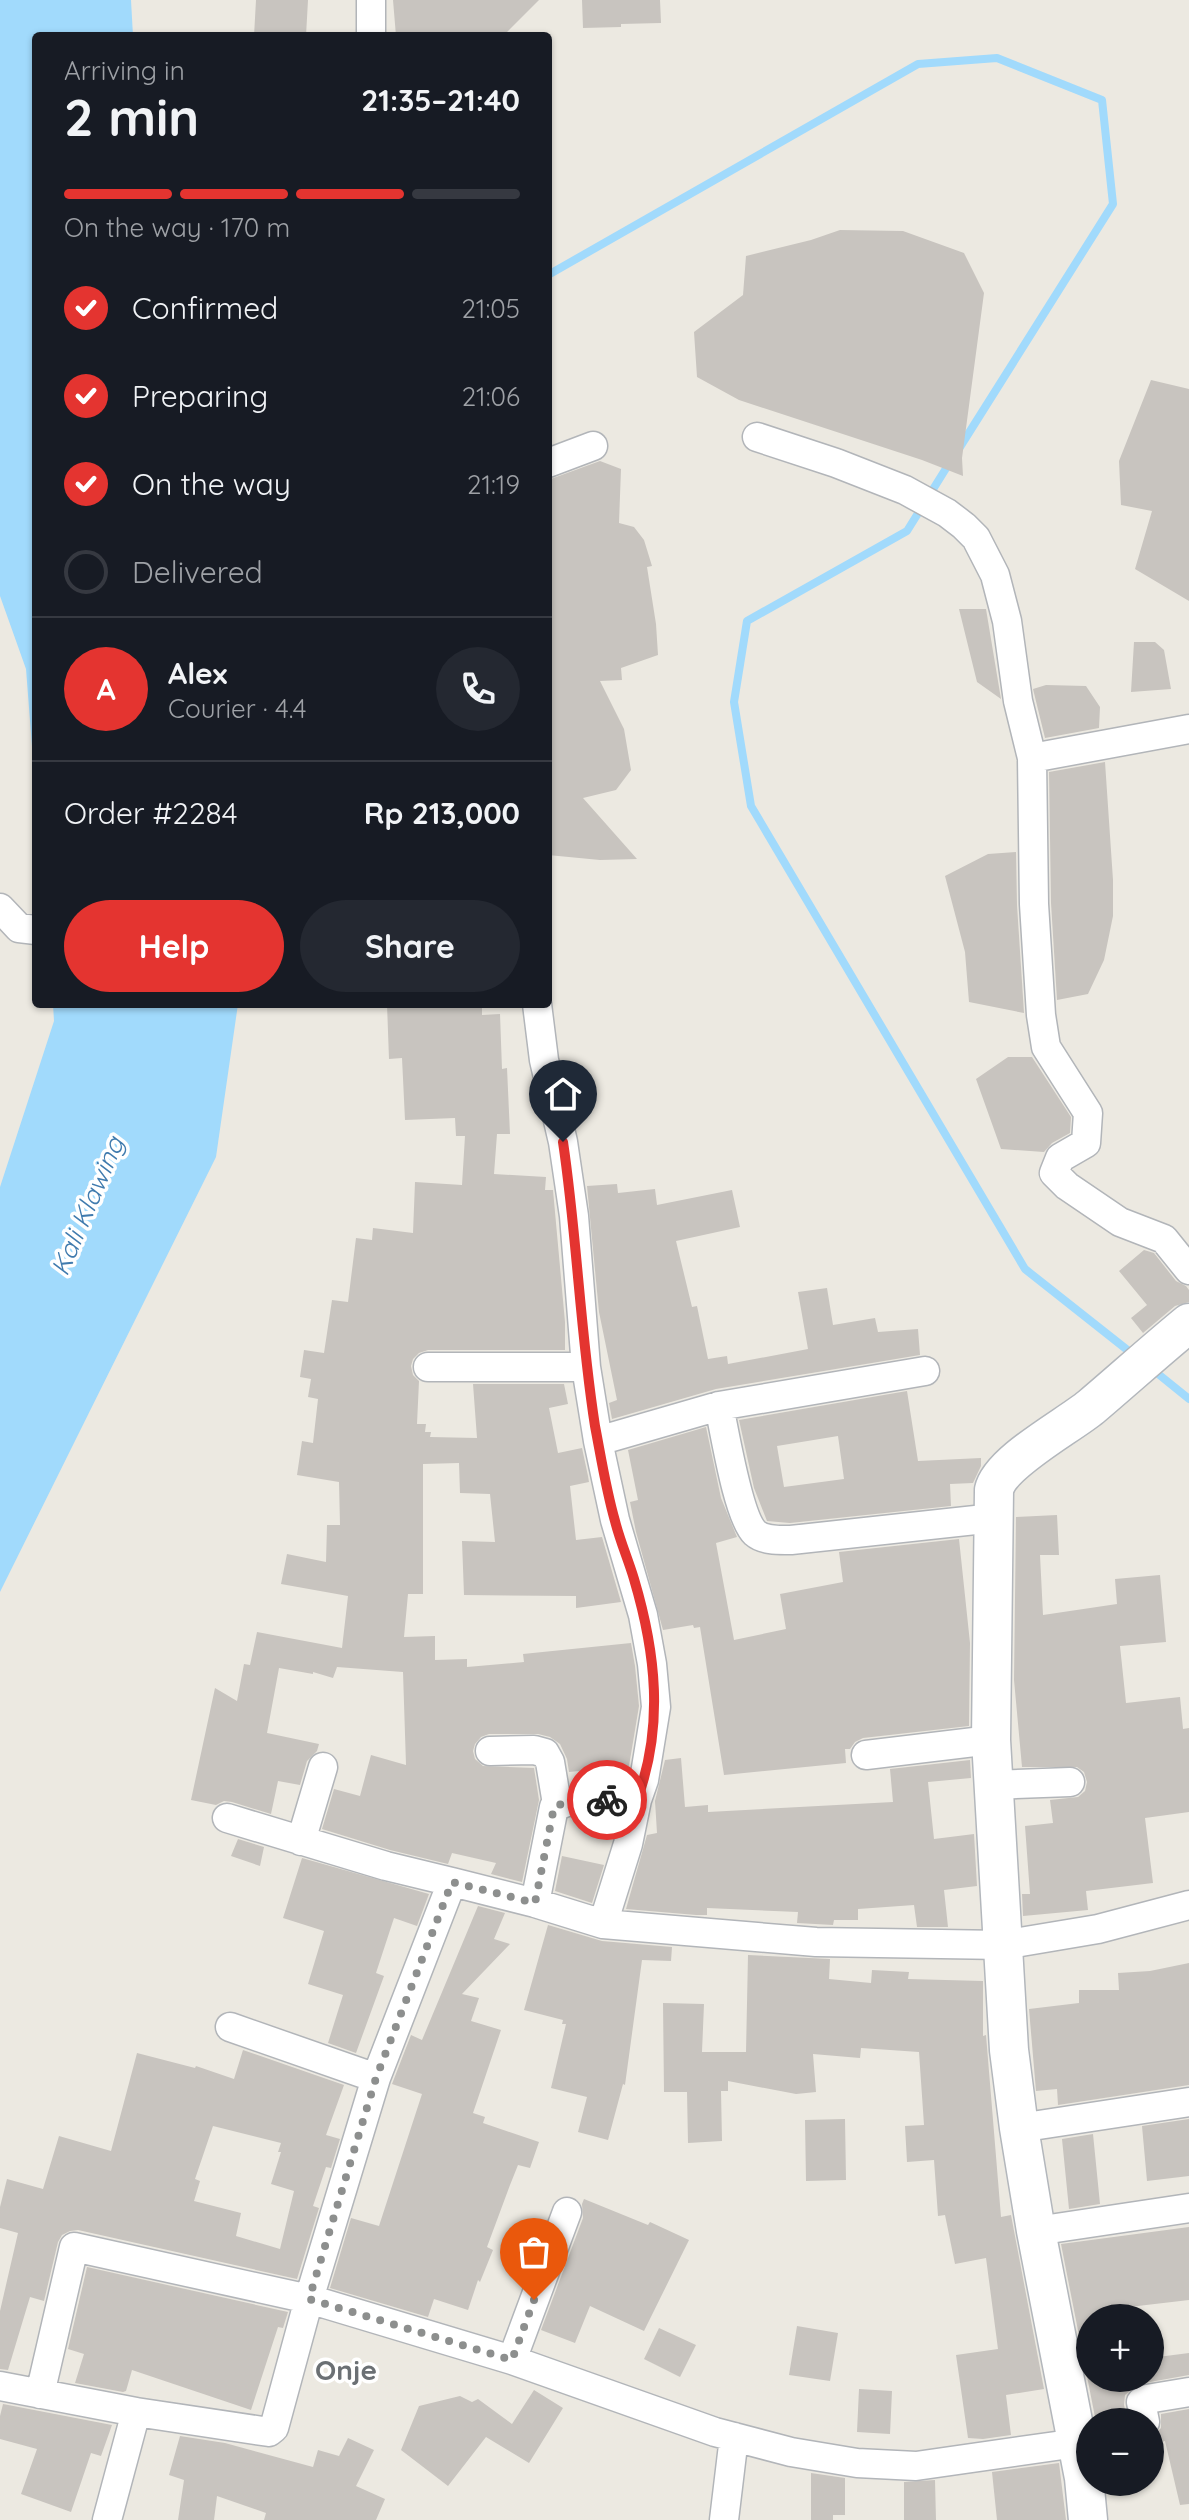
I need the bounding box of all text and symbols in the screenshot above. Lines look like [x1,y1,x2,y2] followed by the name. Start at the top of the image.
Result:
[64,54,185,87] text: Arriving in
[361,81,520,119] text: 21:35–21:40
[64,84,199,149] text: 2 min
[64,211,290,244] text: On the way · 170 m
[64,286,108,330] icon: check
[132,289,278,327] text: Confirmed
[461,292,520,325] text: 21:05
[64,374,108,418] icon: check
[132,377,268,415] text: Preparing
[462,380,520,413] text: 21:06
[64,462,108,506] icon: check
[132,465,291,503] text: On the way
[467,468,520,501] text: 21:19
[132,553,263,591] text: Delivered
[436,647,520,731] button: phone
[168,654,227,692] text: Alex
[96,670,116,708] text: A
[168,692,306,725] text: Courier · 4.4
[64,794,238,832] text: Order #2284
[364,794,520,832] text: Rp 213,000
[64,900,284,992] button: Help
[300,900,520,992] button: Share
[529,1060,597,1142] pin
[541,1072,585,1116] icon: home
[43,1130,132,1280] water label: Kali Klawing
[567,1760,647,1840] courier
[585,1778,629,1822] icon: bike
[500,2218,568,2300] pin
[512,2230,556,2274] icon: bag
[1076,2304,1164,2496] map controls
[1076,2304,1164,2392] button: +
[315,2352,377,2387] district label: Onje
[1076,2408,1164,2496] button: −

